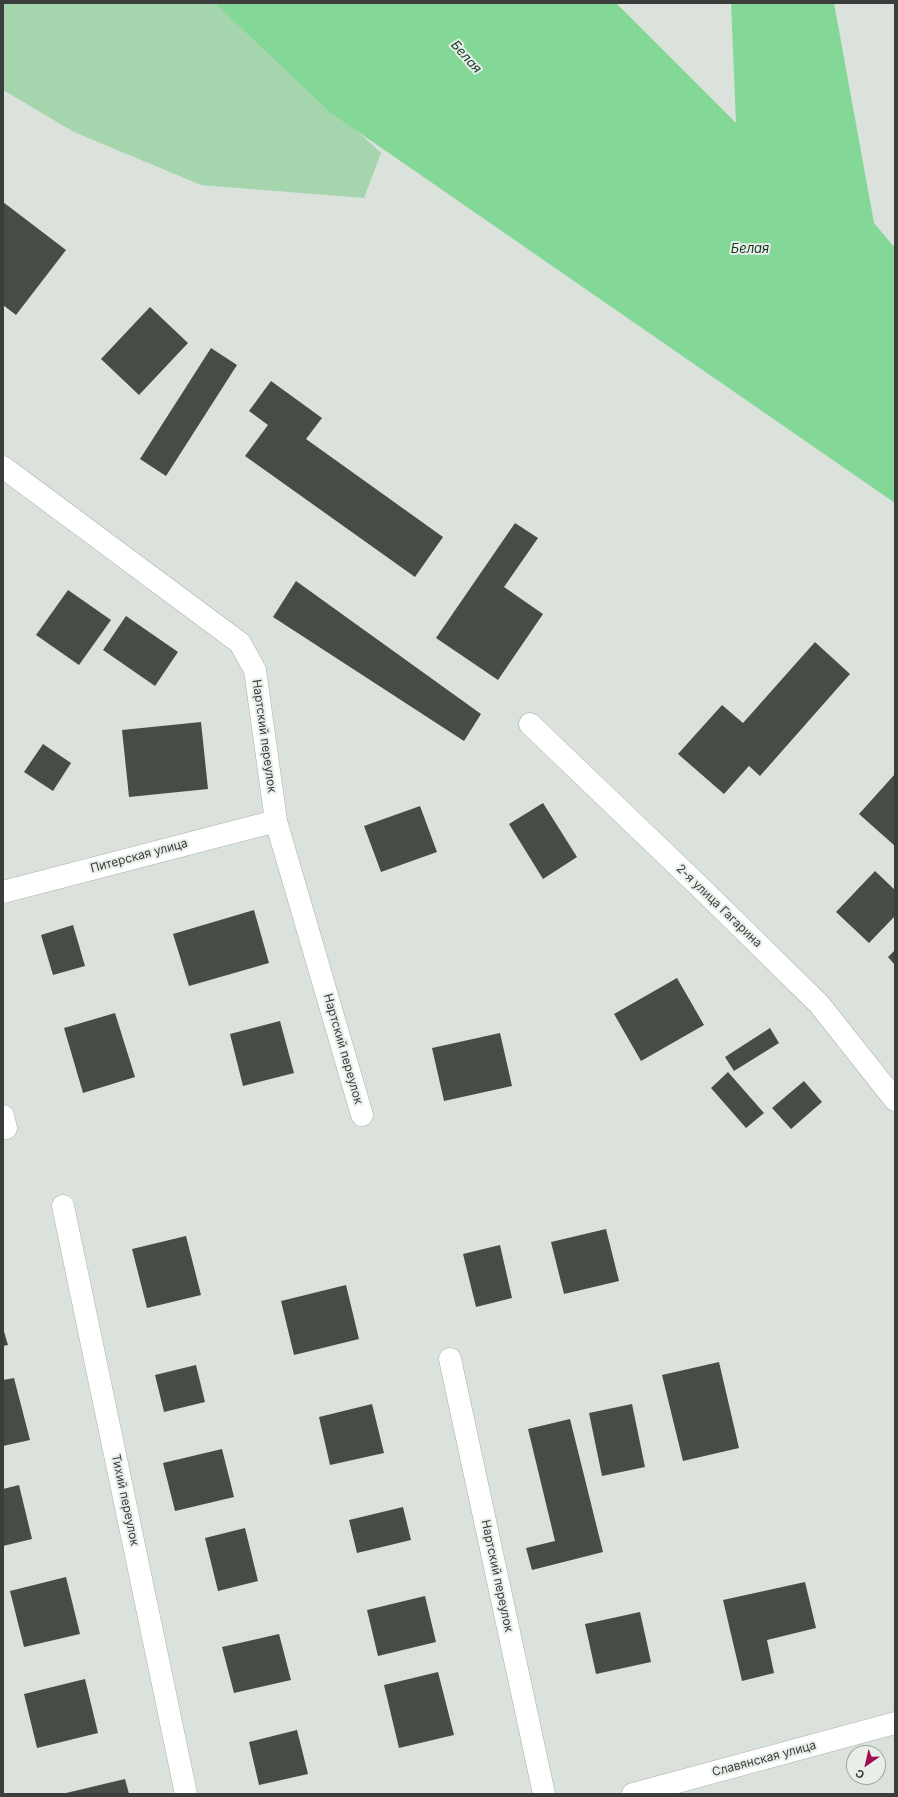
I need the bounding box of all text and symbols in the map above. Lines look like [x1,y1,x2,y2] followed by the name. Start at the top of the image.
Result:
[447,37,485,77] water label: Белая
[731,241,769,257] water label: Белая
[249,678,279,794] street label: Нартский переулок
[89,836,189,876] street label: Питерская улица
[673,861,765,951] street label: 2-я улица Гагарина
[320,992,366,1106] street label: Нартский переулок
[108,1453,142,1547] street label: Тихий переулок
[478,1519,516,1633] street label: Нартский переулок
[710,1738,818,1780] street label: Славянская улица
[846,1745,886,1785] north arrow
[853,1766,867,1782] text: С

